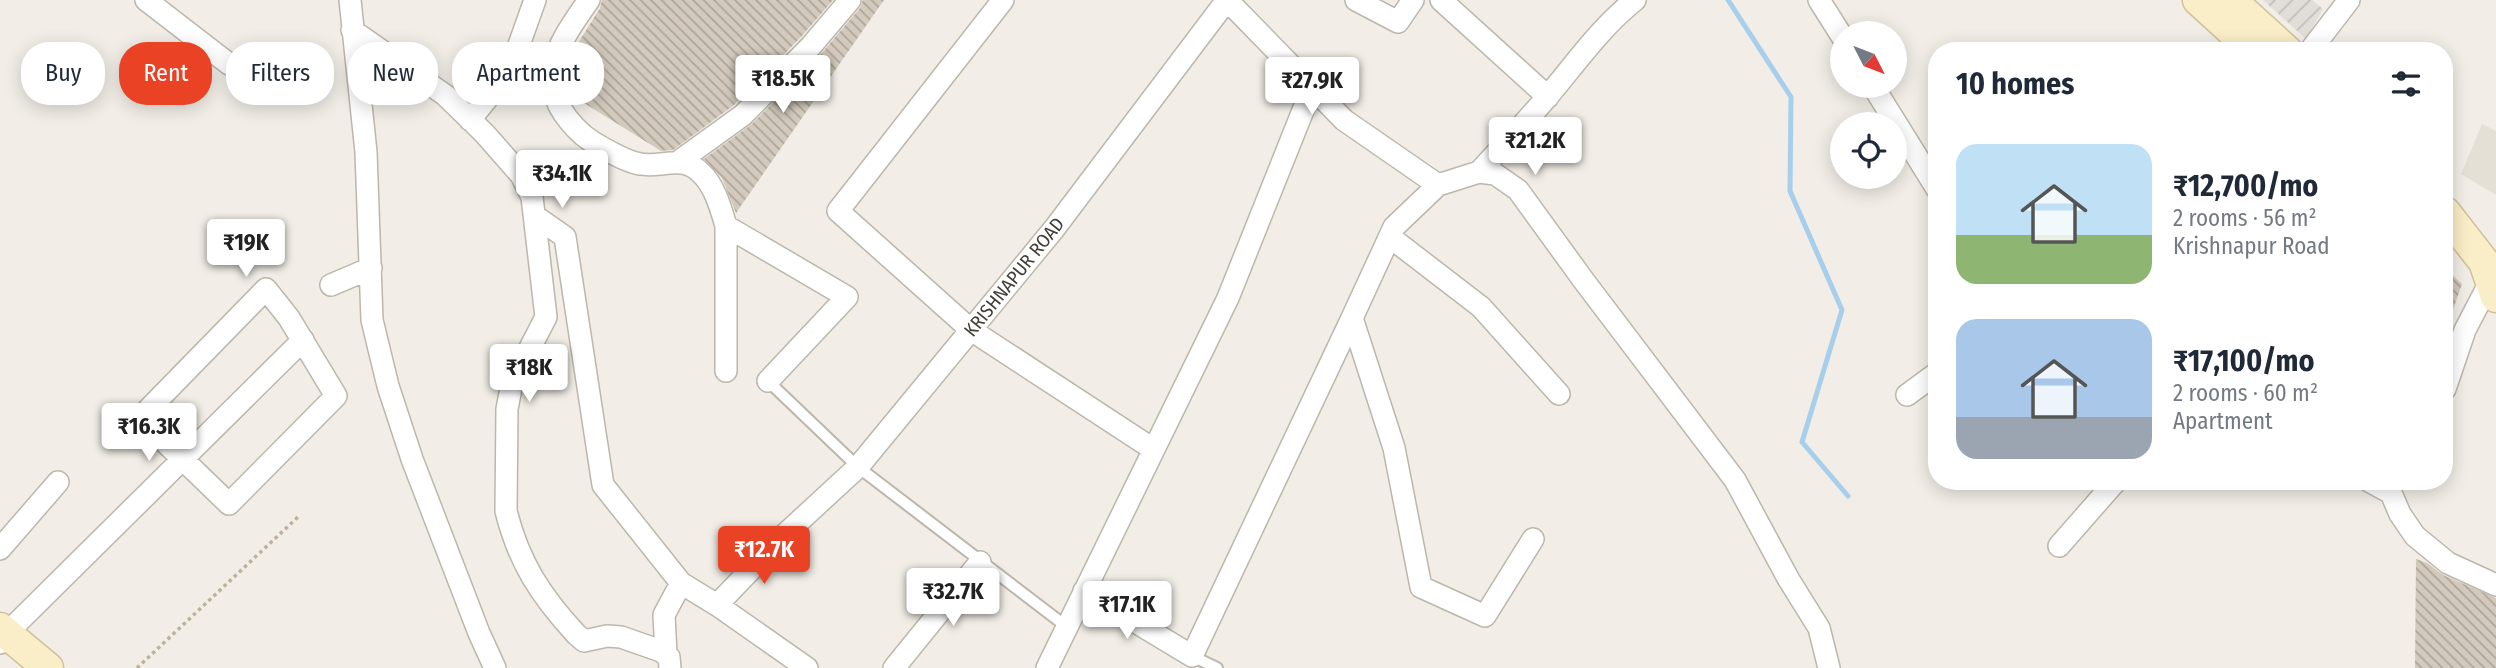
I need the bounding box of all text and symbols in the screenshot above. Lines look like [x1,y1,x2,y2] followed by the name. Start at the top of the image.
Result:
[1830,21,1908,98] north arrow
[1830,21,1907,189] map controls
[21,42,105,105] chip: Buy
[119,42,212,105] chip: Rent
[226,42,334,105] chip: Filters
[348,42,438,105] chip: New
[452,42,604,105] chip: Apartment
[726,55,840,115] pin: ₹18.5K
[1255,58,1369,117] pin: ₹27.9K
[751,64,815,92] text: ₹18.5K
[2387,65,2425,103] icon: filters
[1281,66,1343,94] text: ₹27.9K
[1956,66,2074,102] text: 10 homes
[1830,112,1907,189] button: locate
[1478,118,1592,177] pin: ₹21.2K
[1505,126,1565,154] text: ₹21.2K
[505,150,619,210] pin: ₹34.1K
[532,159,592,187] text: ₹34.1K
[2173,168,2318,204] text: ₹12,700/mo
[2012,172,2096,256] icon: home
[2173,204,2317,232] text: 2 rooms · 56 m²
[959,213,1069,341] street label: KRISHNAPUR ROAD
[205,219,287,279] pin: ₹19K
[223,228,269,256] text: ₹19K
[2173,232,2330,260] text: Krishnapur Road
[2173,343,2314,379] text: ₹17,100/mo
[488,344,570,404] pin: ₹18K
[2012,347,2096,431] icon: home
[506,353,552,381] text: ₹18K
[2173,379,2318,407] text: 2 rooms · 60 m²
[92,404,206,463] pin: ₹16.3K
[2173,407,2273,435] text: Apartment
[118,412,180,440] text: ₹16.3K
[707,526,821,586] pin: ₹12.7K
[734,535,794,563] text: ₹12.7K
[896,568,1010,628] pin: ₹32.7K
[922,577,984,605] text: ₹32.7K
[1070,582,1184,641] pin: ₹17.1K
[1099,590,1155,618] text: ₹17.1K

